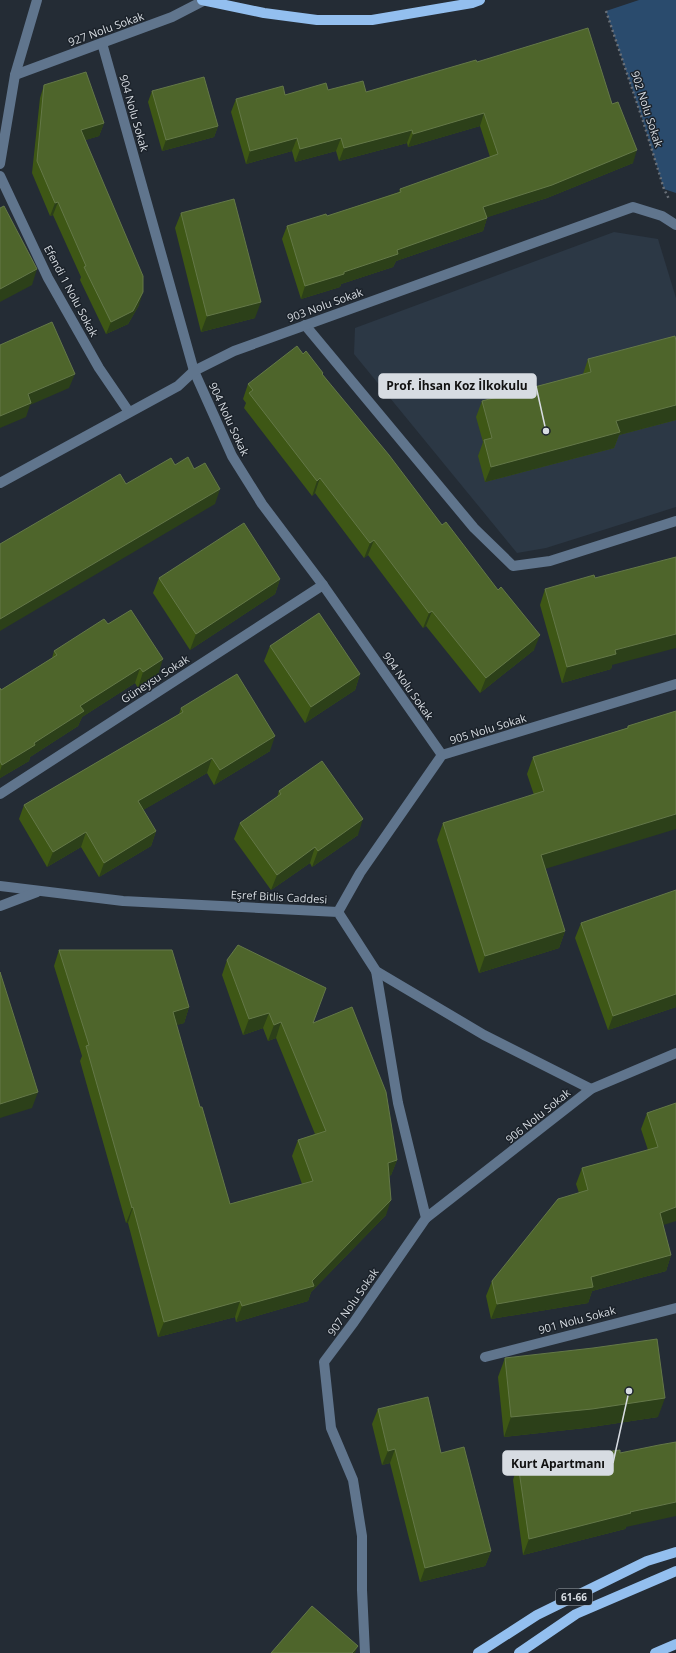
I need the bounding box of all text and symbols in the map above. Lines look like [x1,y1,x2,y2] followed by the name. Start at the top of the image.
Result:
[66,8,146,49] street label: 927 Nolu Sokak
[628,69,667,149] street label: 902 Nolu Sokak
[116,73,153,153] street label: 904 Nolu Sokak
[41,242,102,339] street label: Efendi 1 Nolu Sokak
[285,284,365,325] street label: 903 Nolu Sokak
[379,374,536,398] callout: Prof. İhsan Koz İlkokulu
[386,377,528,394] text: Prof. İhsan Koz İlkokulu
[206,380,253,458] street label: 904 Nolu Sokak
[380,649,437,723] street label: 904 Nolu Sokak
[118,651,192,706] street label: Güneysu Sokak
[448,710,528,747] street label: 905 Nolu Sokak
[230,886,328,907] street label: Eşref Bitlis Caddesi
[502,1085,573,1146] street label: 906 Nolu Sokak
[324,1265,382,1339] street label: 907 Nolu Sokak
[537,1302,617,1337] street label: 901 Nolu Sokak
[503,1451,613,1475] callout: Kurt Apartmanı
[511,1455,605,1472] text: Kurt Apartmanı
[556,1589,592,1605] road number: 61-66

